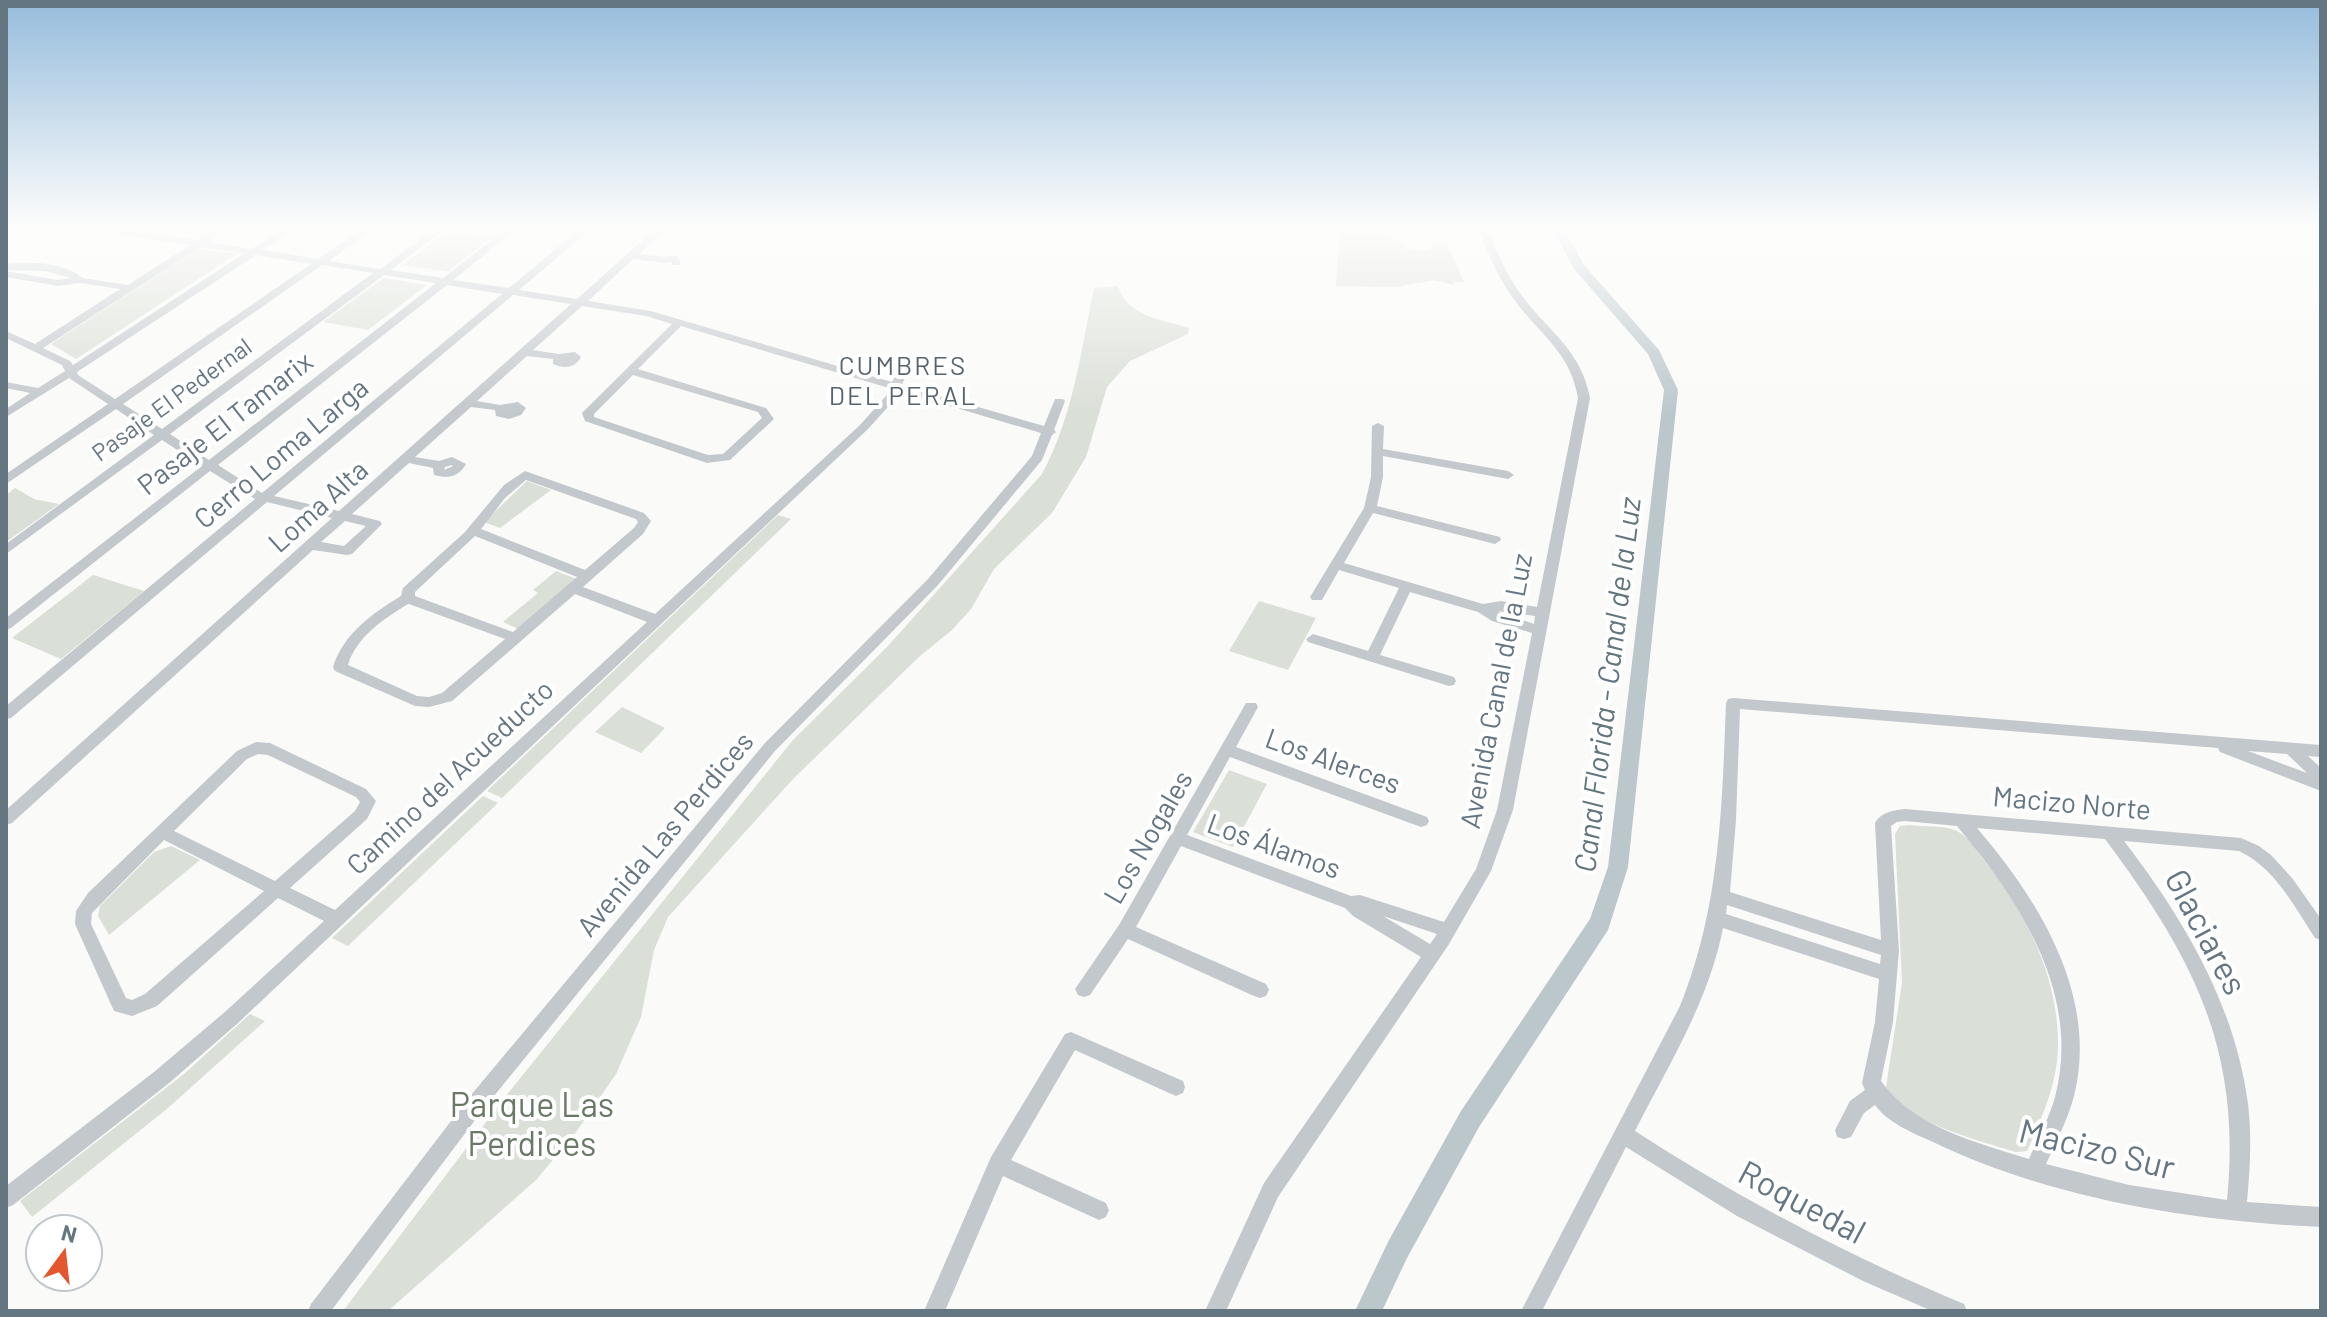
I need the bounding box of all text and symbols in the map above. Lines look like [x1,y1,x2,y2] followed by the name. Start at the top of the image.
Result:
[86,331,257,466] street label: Pasaje El Pedernal
[130,343,319,501] street label: Pasaje El Tamarix
[829,349,977,410] district label: CUMBRES DEL PERAL
[186,370,374,535] street label: Cerro Loma Larga
[261,452,374,559] street label: Loma Alta
[1565,494,1647,874] water label: Canal Florida - Canal de la Luz
[1452,550,1538,831] street label: Avenida Canal de la Luz
[339,672,560,881] street label: Camino del Acueducto
[1261,720,1406,800] street label: Los Alerces
[569,724,760,943] street label: Avenida Las Perdices
[1095,764,1199,909] street label: Los Nogales
[1991,778,2153,826] street label: Macizo Norte
[1203,805,1346,885] street label: Los Álamos
[2157,862,2257,1001] street label: Glaciares
[450,1083,614,1163] park label: Parque Las Perdices
[2015,1108,2179,1187] street label: Macizo Sur
[1732,1150,1873,1251] street label: Roquedal
[24,1213,104,1293] north arrow
[59,1218,80,1247] text: N

